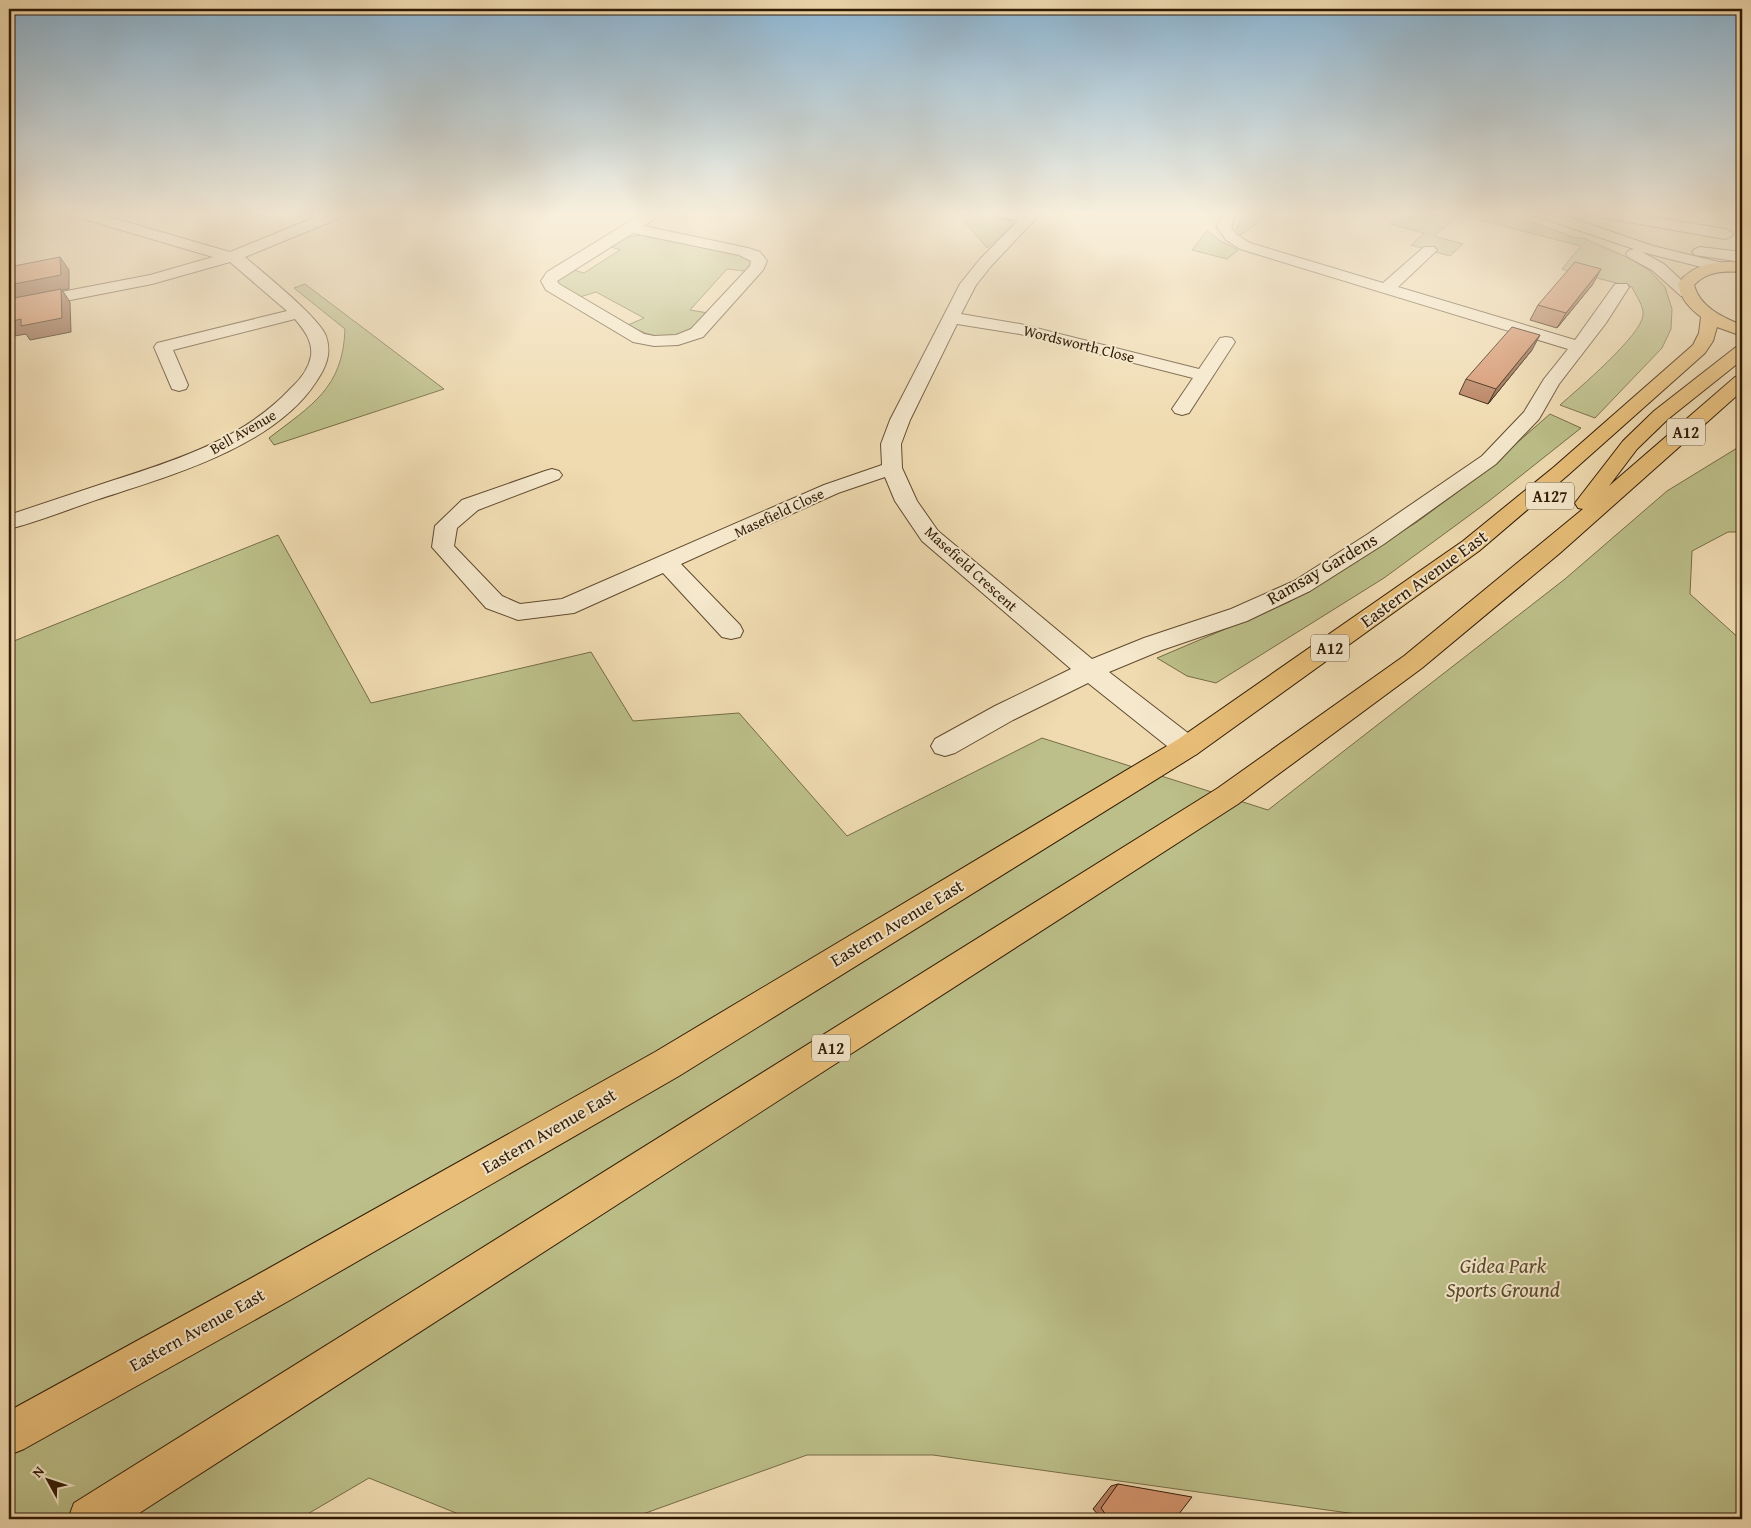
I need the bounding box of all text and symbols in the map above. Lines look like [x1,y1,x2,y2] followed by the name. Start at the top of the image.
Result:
[1021,320,1137,368] street label: Wordsworth Close
[206,404,280,459] street label: Bell Avenue
[1667,418,1705,446] road number: A12
[1526,482,1574,510] road number: A127
[730,483,827,543] street label: Masefield Close
[920,521,1023,617] street label: Masefield Crescent
[1355,523,1493,634] street label: Eastern Avenue East
[1261,526,1382,611] street label: Ramsay Gardens
[1311,634,1349,661] road number: A12
[825,872,969,973] street label: Eastern Avenue East
[812,1034,850,1062] road number: A12
[476,1081,622,1180] street label: Eastern Avenue East
[1446,1250,1560,1305] park label: Gidea Park Sports Ground
[124,1281,270,1378] street label: Eastern Avenue East
[22,1456,72,1506] north arrow
[27,1461,49,1482] text: N

